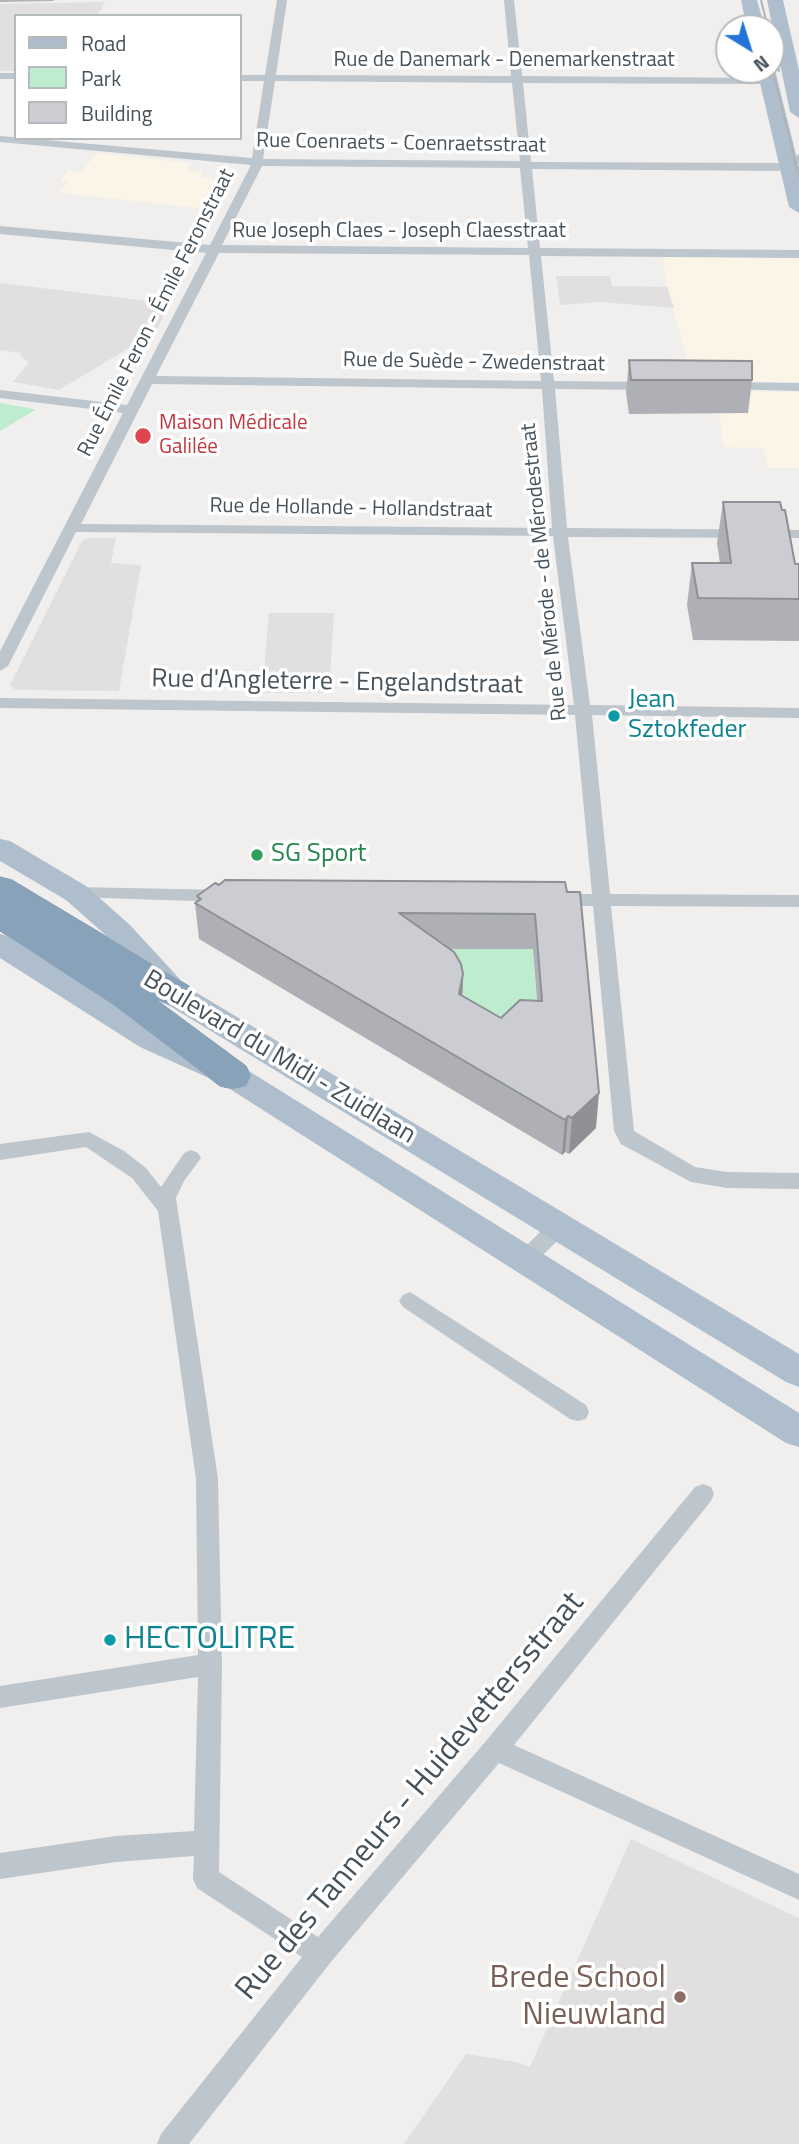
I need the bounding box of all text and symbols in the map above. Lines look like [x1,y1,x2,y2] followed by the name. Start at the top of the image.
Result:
[14,14,242,140] legend
[715,14,785,84] north arrow
[81,27,126,59] text: Road
[333,48,675,74] street label: Rue de Danemark - Denemarkenstraat
[748,49,776,80] text: N
[81,62,121,94] text: Park
[81,97,152,129] text: Building
[256,129,546,159] street label: Rue Coenraets - Coenraetsstraat
[73,165,241,461] street label: Rue Émile Feron - Émile Feronstraat
[232,219,566,245] street label: Rue Joseph Claes - Joseph Claesstraat
[343,348,605,378] street label: Rue de Suède - Zwedenstraat
[159,411,307,461] place label: Maison Médicale Galilée
[517,422,573,722] street label: Rue de Mérode - de Mérodestraat
[133,426,153,446] marker: Maison Médicale Galilée
[209,494,493,524] street label: Rue de Hollande - Hollandstraat
[151,664,523,702] street label: Rue d'Angleterre - Engelandstraat
[628,685,747,746] place label: Jean Sztokfeder
[606,708,622,724] marker: Jean Sztokfeder
[271,839,366,871] place label: SG Sport
[249,847,265,863] marker: SG Sport
[137,964,421,1152] street label: Boulevard du Midi - Zuidlaan
[229,1585,593,2009] street label: Rue des Tanneurs - Huidevettersstraat
[124,1621,295,1659] place label: HECTOLITRE
[102,1632,118,1648] marker: HECTOLITRE
[490,1960,666,2035] place label: Brede School Nieuwland
[672,1989,688,2005] marker: Brede School Nieuwland

